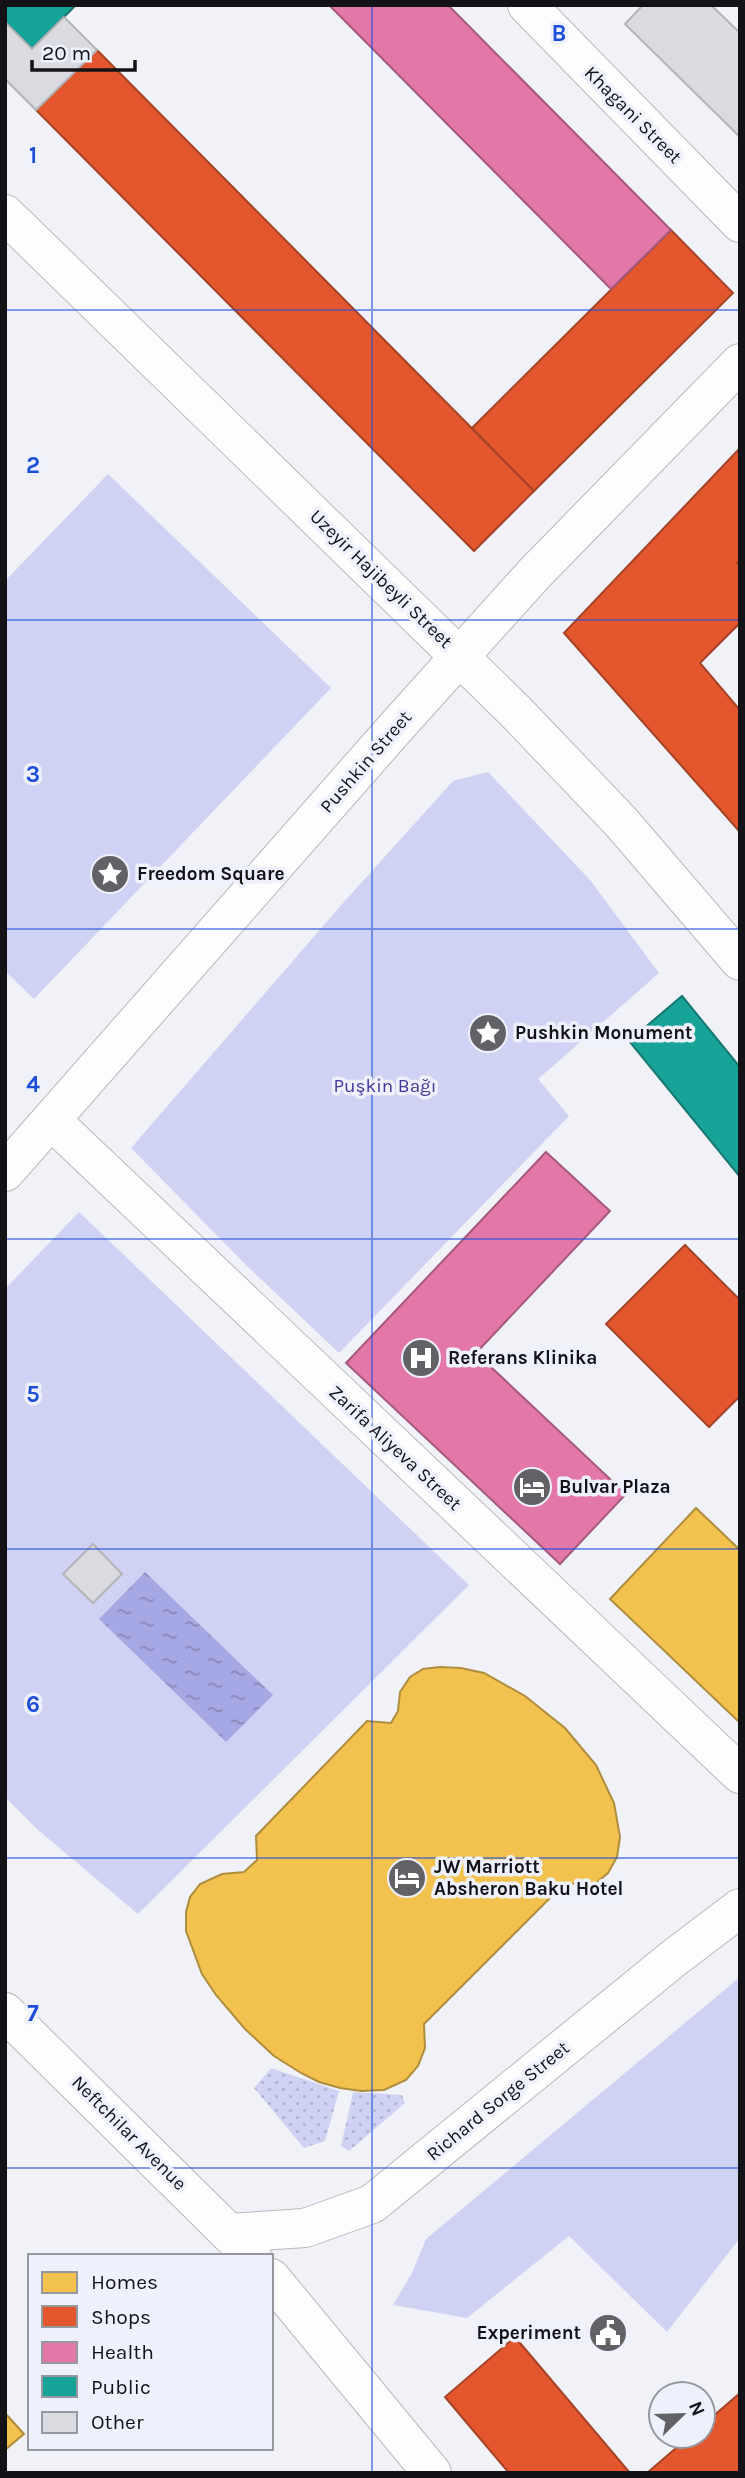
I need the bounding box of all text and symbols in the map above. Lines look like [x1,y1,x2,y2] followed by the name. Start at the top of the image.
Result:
[552,20,566,47] text: B
[32,28,135,72] scale bar
[42,41,91,65] text: 20 m
[580,62,686,168] street label: Khagani Street
[29,142,37,169] text: 1
[26,452,40,479] text: 2
[305,505,457,653] street label: Uzeyir Hajibeyli Street
[316,706,416,818] street label: Pushkin Street
[26,761,40,788] text: 3
[89,853,131,895] place icon: Freedom Square
[137,863,285,885] place label: Freedom Square
[467,1012,509,1054] place icon: Pushkin Monument
[515,1022,692,1044] place label: Pushkin Monument
[26,1071,40,1098] text: 4
[333,1075,437,1097] park label: Puşkin Bağı
[400,1337,442,1379] hospital icon: Referans Klinika
[448,1347,597,1369] place label: Referans Klinika
[26,1381,40,1408] text: 5
[324,1381,466,1515] street label: Zarifa Aliyeva Street
[511,1466,553,1508] hotel icon: Bulvar Plaza
[559,1476,671,1498] place label: Bulvar Plaza
[26,1691,40,1718] text: 6
[434,1856,623,1900] place label: JW Marriott Absheron Baku Hotel
[386,1857,428,1899] hotel icon: JW Marriott Absheron Baku Hotel
[27,2000,39,2027] text: 7
[422,2037,574,2165] street label: Richard Sorge Street
[67,2071,191,2195] street label: Neftchilar Avenue
[28,2254,273,2450] legend
[91,2270,158,2294] text: Homes
[91,2305,151,2329] text: Shops
[587,2312,629,2354] public building icon: Experiment
[477,2322,581,2344] place label: Experiment
[91,2340,154,2364] text: Health
[91,2375,151,2399] text: Public
[647,2380,717,2450] north arrow
[684,2398,710,2419] text: N
[91,2410,144,2434] text: Other

